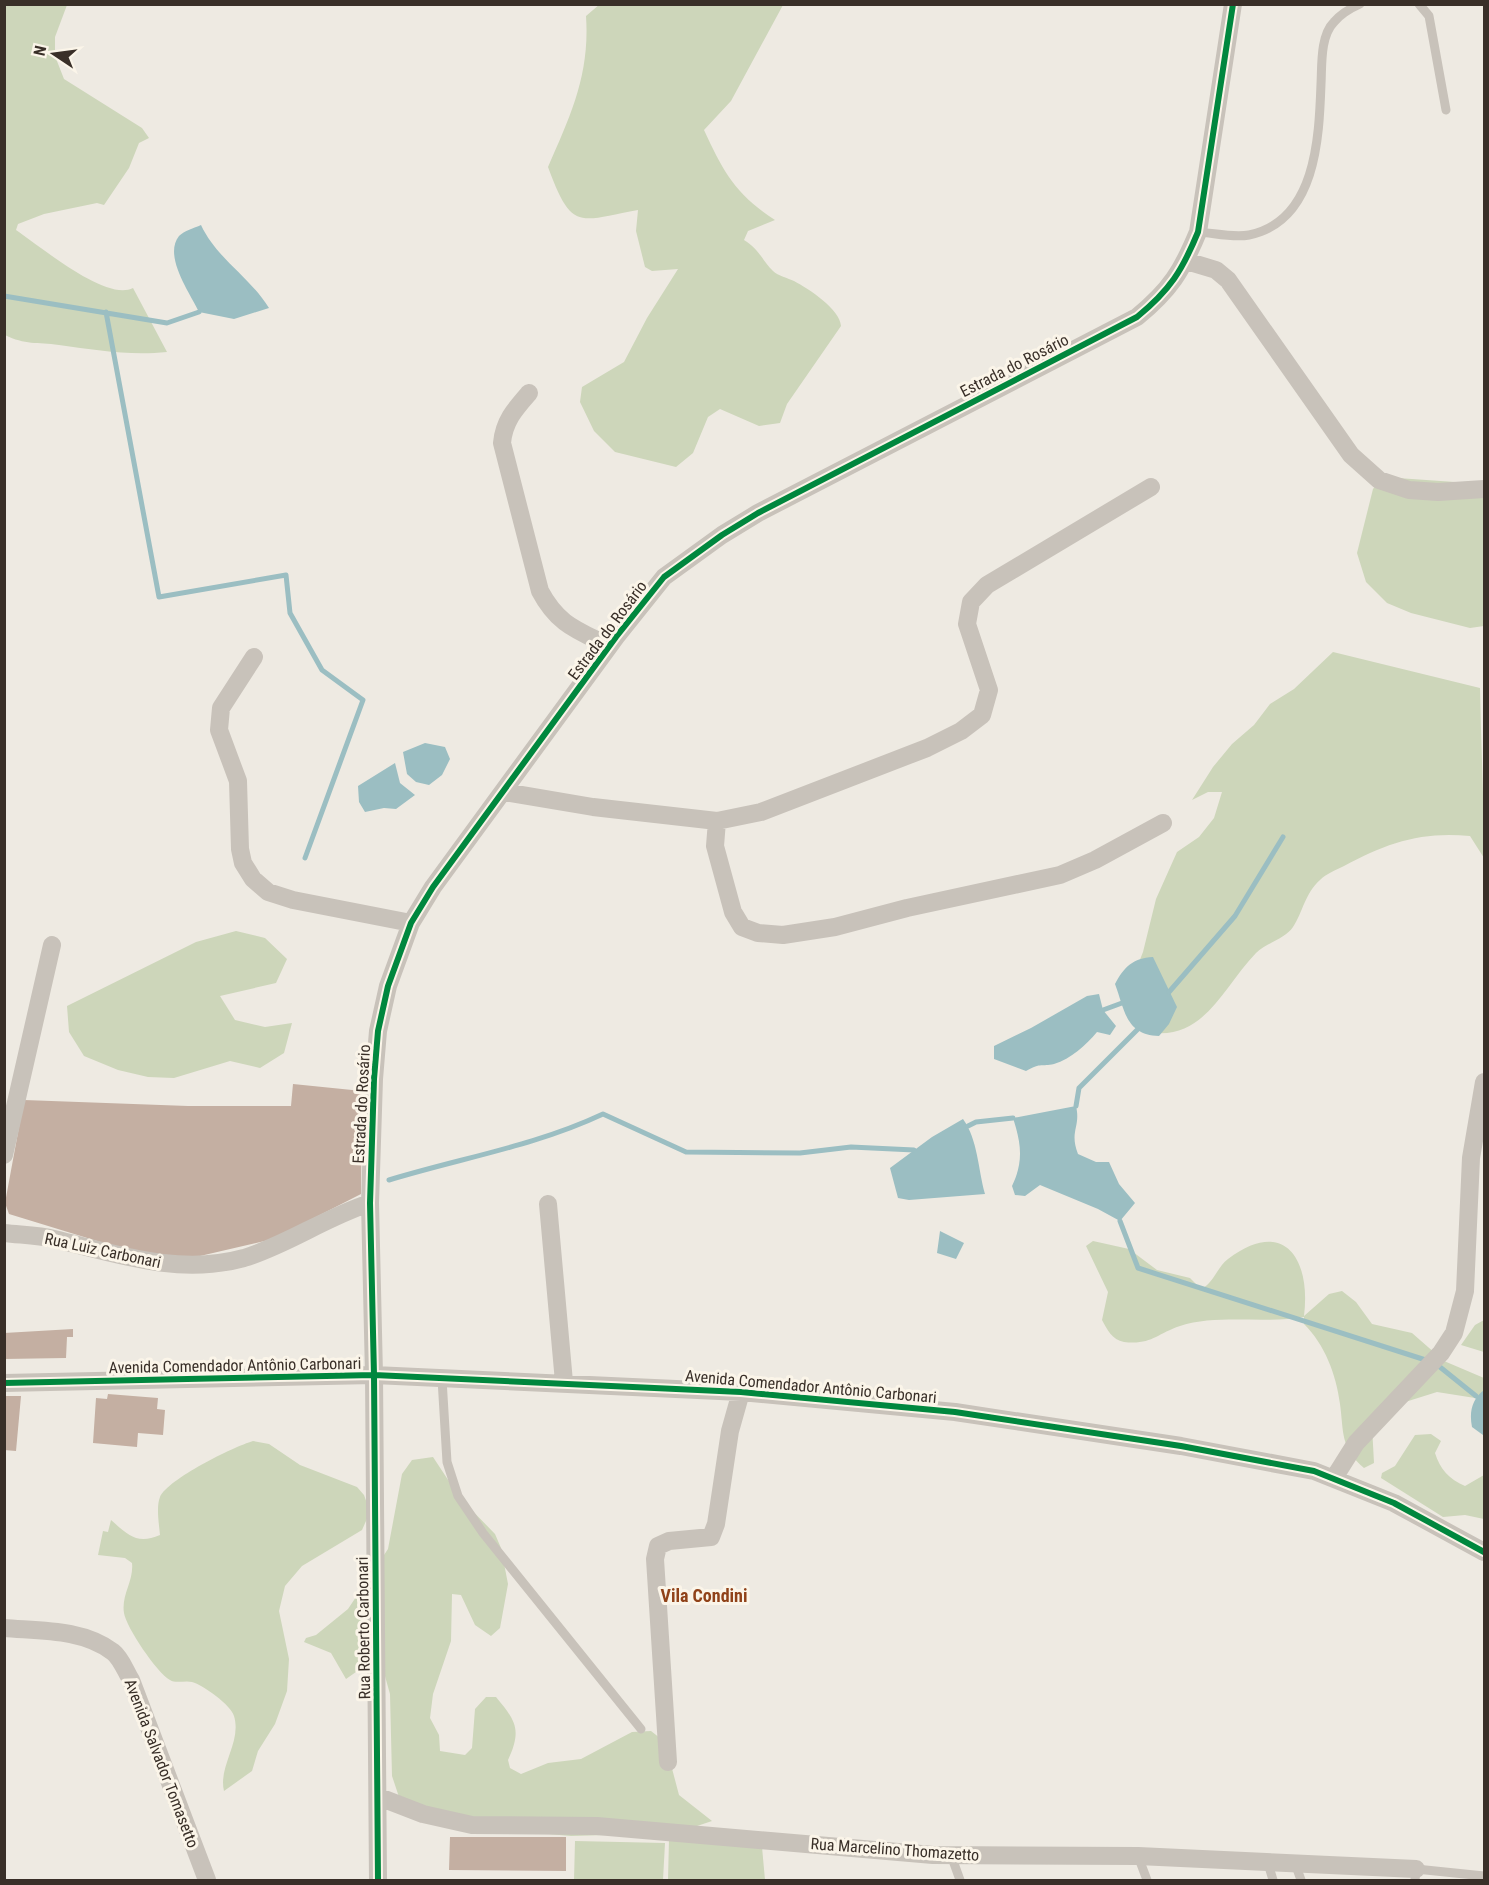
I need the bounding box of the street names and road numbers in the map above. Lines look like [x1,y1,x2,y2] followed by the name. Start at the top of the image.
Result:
[957,330,1072,401] street label: Estrada do Rosário
[564,577,651,684] street label: Estrada do Rosário
[349,1044,374,1164] street label: Estrada do Rosário
[43,1229,163,1272] street label: Rua Luiz Carbonari
[109,1354,361,1377] street label: Avenida Comendador Antônio Carbonari
[684,1366,938,1407] street label: Avenida Comendador Antônio Carbonari
[353,1557,374,1699] street label: Rua Roberto Carbonari
[121,1676,203,1850] street label: Avenida Salvador Tomasetto
[810,1834,980,1865] street label: Rua Marcelino Thomazetto

